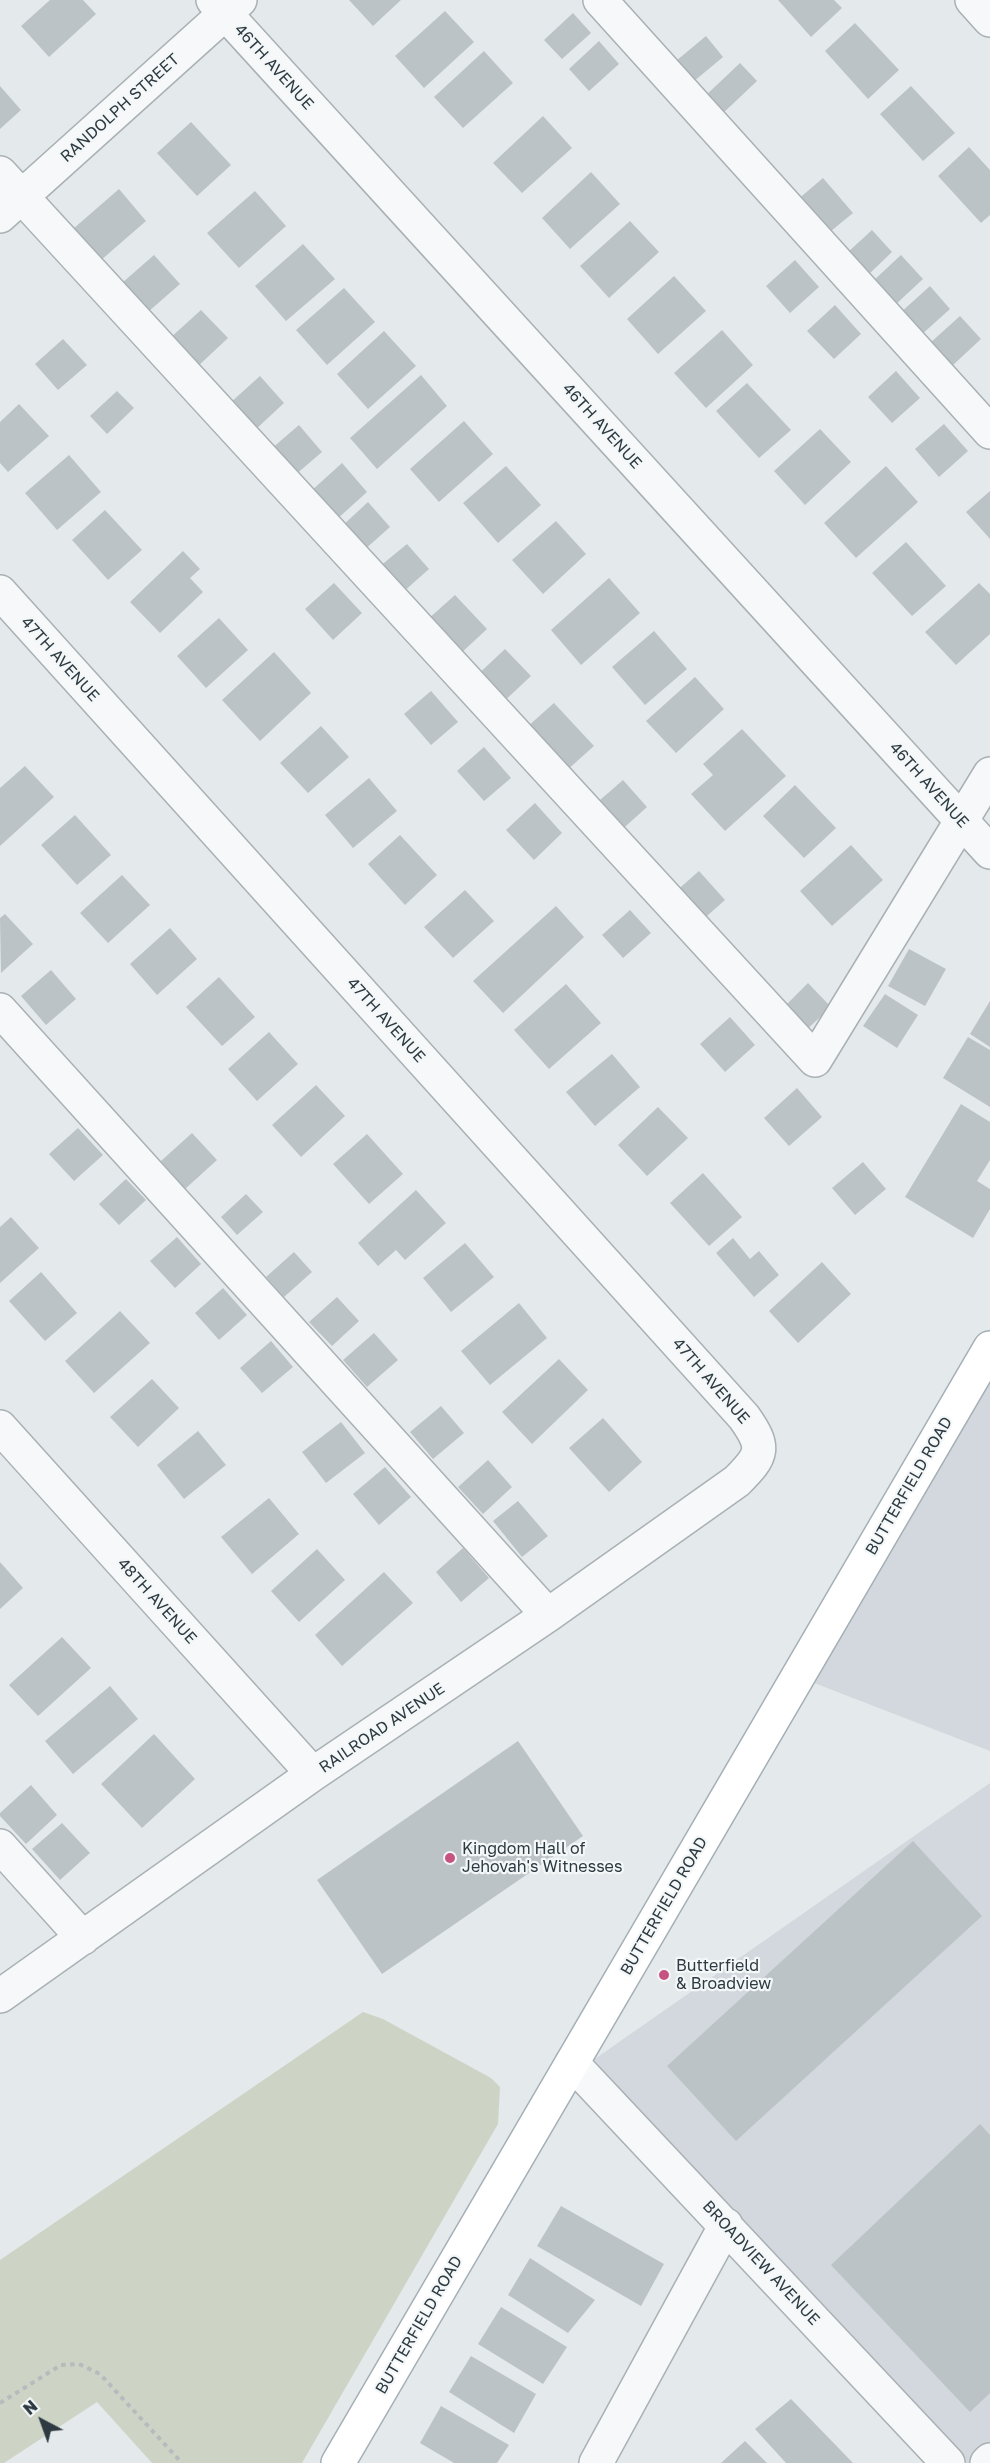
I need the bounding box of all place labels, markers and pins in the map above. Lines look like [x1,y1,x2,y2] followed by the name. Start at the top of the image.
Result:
[462,1839,622,1877] place label: Kingdom Hall of Jehovah's Witnesses
[443,1851,457,1865] marker: Kingdom Hall of Jehovah's Witnesses
[676,1956,771,1994] place label: Butterfield & Broadview
[657,1968,671,1982] marker: Butterfield & Broadview

